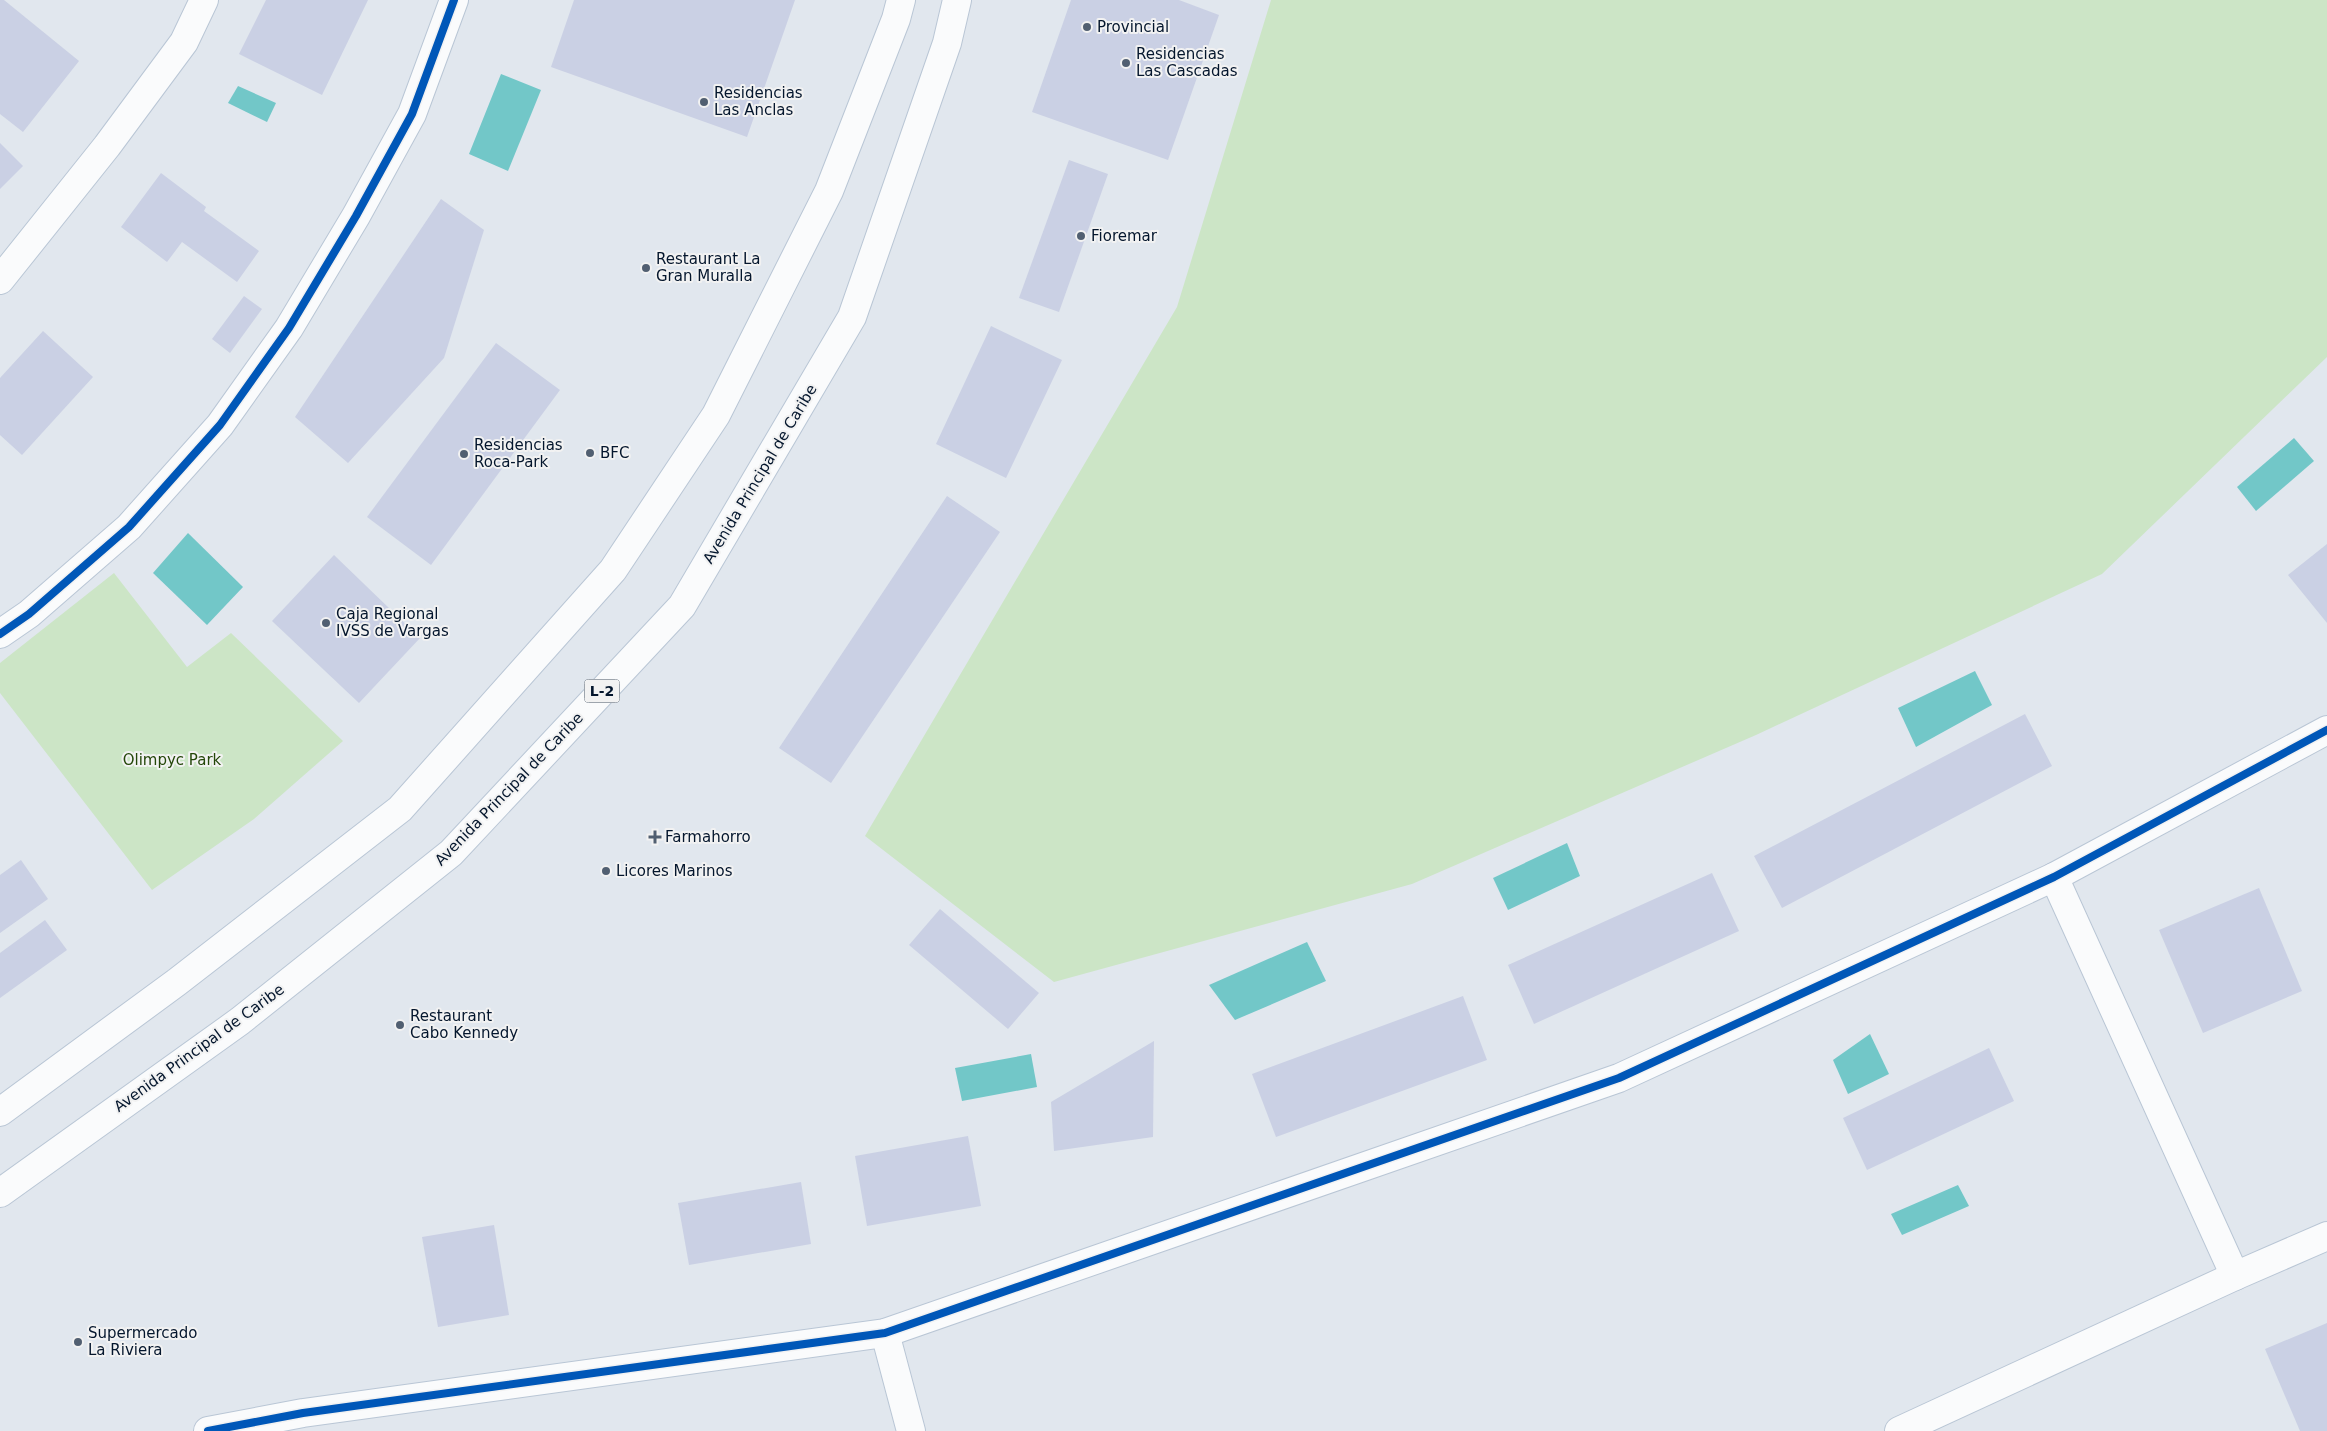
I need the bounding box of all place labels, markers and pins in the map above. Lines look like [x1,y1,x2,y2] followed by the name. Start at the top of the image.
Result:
[1097,18,1169,36] place label: Provincial
[1081,21,1093,33] marker: Provincial
[1136,45,1238,80] place label: Residencias Las Cascadas
[1120,57,1132,69] marker: Residencias Las Cascadas
[714,84,803,119] place label: Residencias Las Anclas
[698,96,710,108] marker: Residencias Las Anclas
[1091,227,1158,245] place label: Fioremar
[1075,230,1087,242] marker: Fioremar
[656,250,760,285] place label: Restaurant La Gran Muralla
[640,262,652,274] marker: Restaurant La Gran Muralla
[474,436,563,471] place label: Residencias Roca-Park
[600,444,629,462] place label: BFC
[584,447,596,459] marker: BFC
[458,448,470,460] marker: Residencias Roca-Park
[336,605,449,640] place label: Caja Regional IVSS de Vargas
[320,617,332,629] marker: Caja Regional IVSS de Vargas
[665,828,751,846] place label: Farmahorro
[649,831,661,843] marker: Farmahorro
[616,862,733,880] place label: Licores Marinos
[600,865,612,877] marker: Licores Marinos
[410,1007,518,1042] place label: Restaurant Cabo Kennedy
[394,1019,406,1031] marker: Restaurant Cabo Kennedy
[88,1324,198,1359] place label: Supermercado La Riviera
[72,1336,84,1348] marker: Supermercado La Riviera

